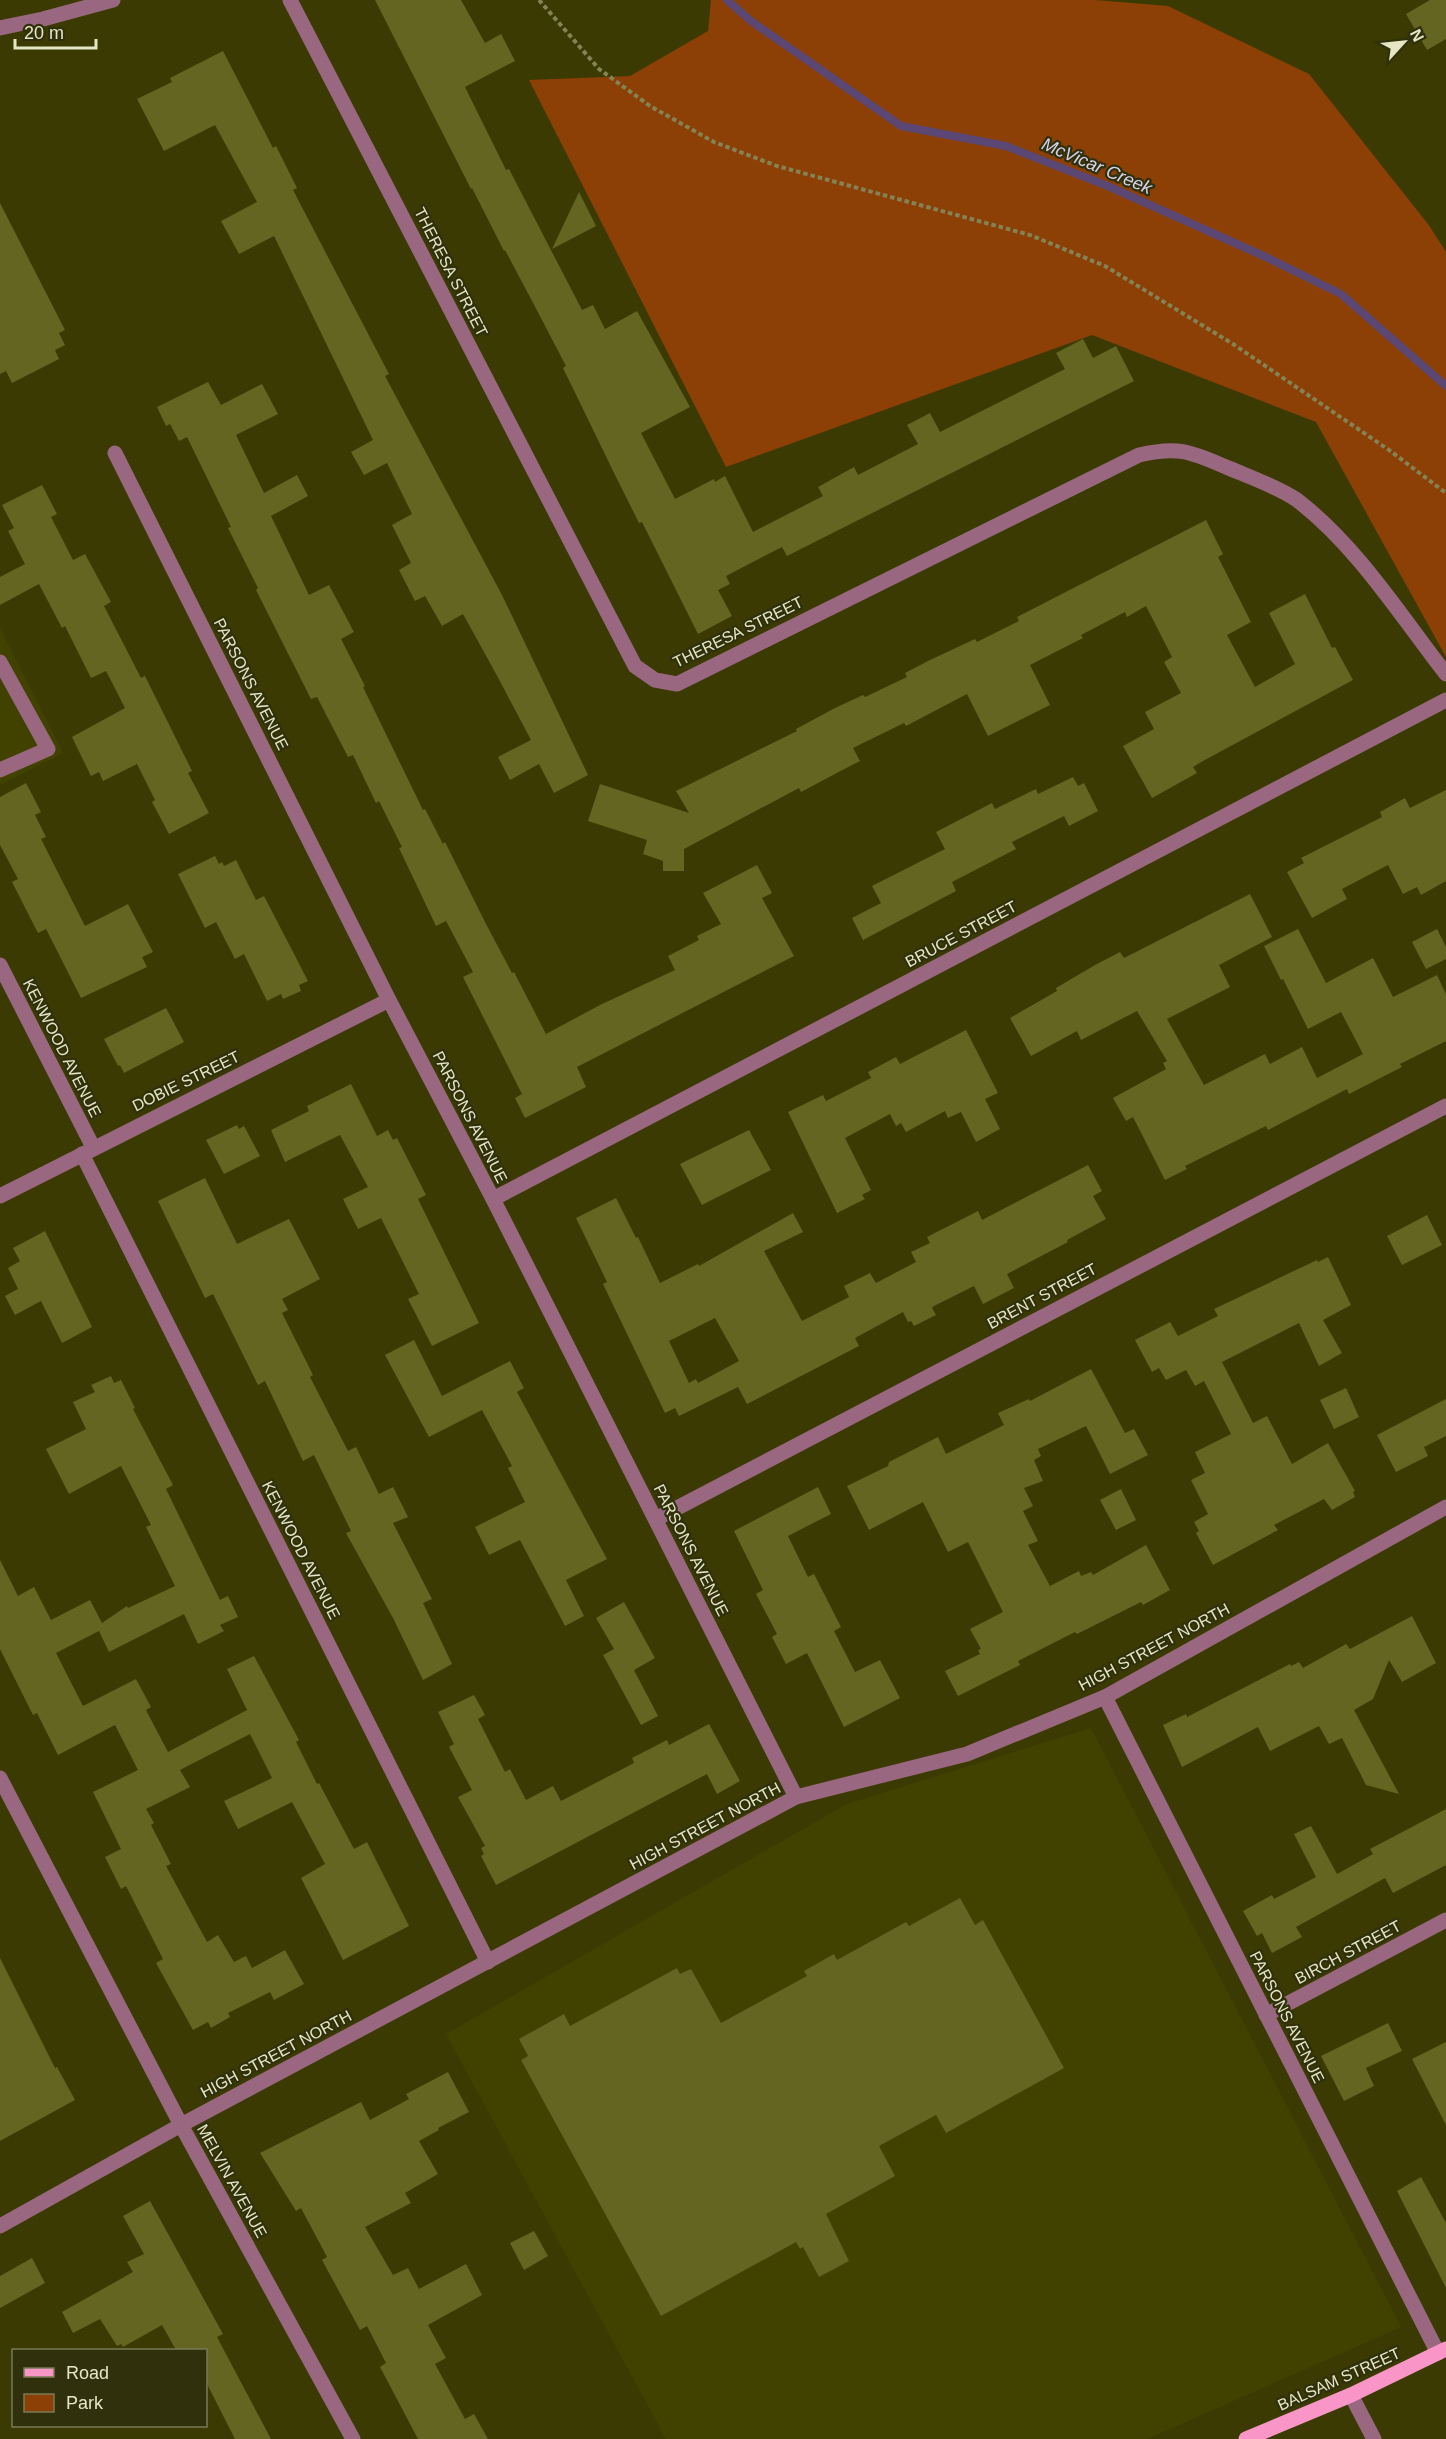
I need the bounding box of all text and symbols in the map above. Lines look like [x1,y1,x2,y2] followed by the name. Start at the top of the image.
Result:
[15,12,96,50] scale bar
[1374,12,1434,72] north arrow
[24,23,64,43] text: 20 m
[1407,26,1427,44] text: N
[1039,134,1156,199] water label: McVicar Creek
[411,205,491,339] street label: THERESA STREET
[670,593,806,671] street label: THERESA STREET
[210,615,292,753] street label: PARSONS AVENUE
[902,897,1020,971] street label: BRUCE STREET
[20,976,104,1120] street label: KENWOOD AVENUE
[130,1048,243,1114] street label: DOBIE STREET
[429,1048,511,1186] street label: PARSONS AVENUE
[984,1260,1100,1332] street label: BRENT STREET
[259,1478,343,1622] street label: KENWOOD AVENUE
[650,1481,732,1619] street label: PARSONS AVENUE
[1076,1600,1232,1694] street label: HIGH STREET NORTH
[627,1779,783,1873] street label: HIGH STREET NORTH
[1292,1917,1404,1987] street label: BIRCH STREET
[1246,1948,1328,2086] street label: PARSONS AVENUE
[198,2007,354,2101] street label: HIGH STREET NORTH
[194,2122,270,2240] street label: MELVIN AVENUE
[1275,2344,1403,2414] street label: BALSAM STREET
[12,2349,207,2427] legend
[66,2363,109,2383] text: Road
[66,2393,104,2413] text: Park

